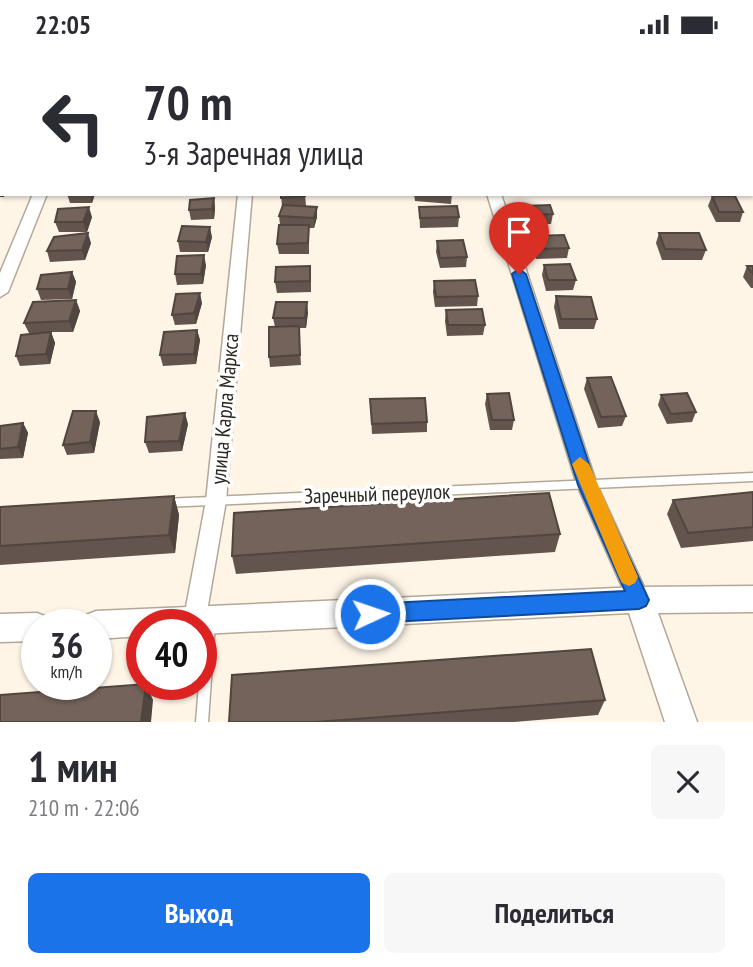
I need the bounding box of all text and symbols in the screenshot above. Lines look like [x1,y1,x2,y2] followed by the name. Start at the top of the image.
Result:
[35,8,91,41] text: 22:05
[143,70,232,134] text: 70 m
[28,77,119,168] icon: left
[143,132,364,174] text: 3-я Заречная улица
[489,202,549,274] pin
[500,213,538,251] icon: arrive
[204,332,245,486] street label: улица Карла Маркса
[303,477,451,510] street label: Заречный переулок
[333,577,407,651] position arrow
[126,609,217,700] speed limit sign: 40
[50,622,83,668] text: 36
[51,660,82,683] text: km/h
[28,739,118,794] text: 1 мин
[651,745,725,819] button: close
[28,793,140,822] text: 210 m · 22:06
[28,873,370,953] button: Выход
[384,873,725,953] button: Поделиться

